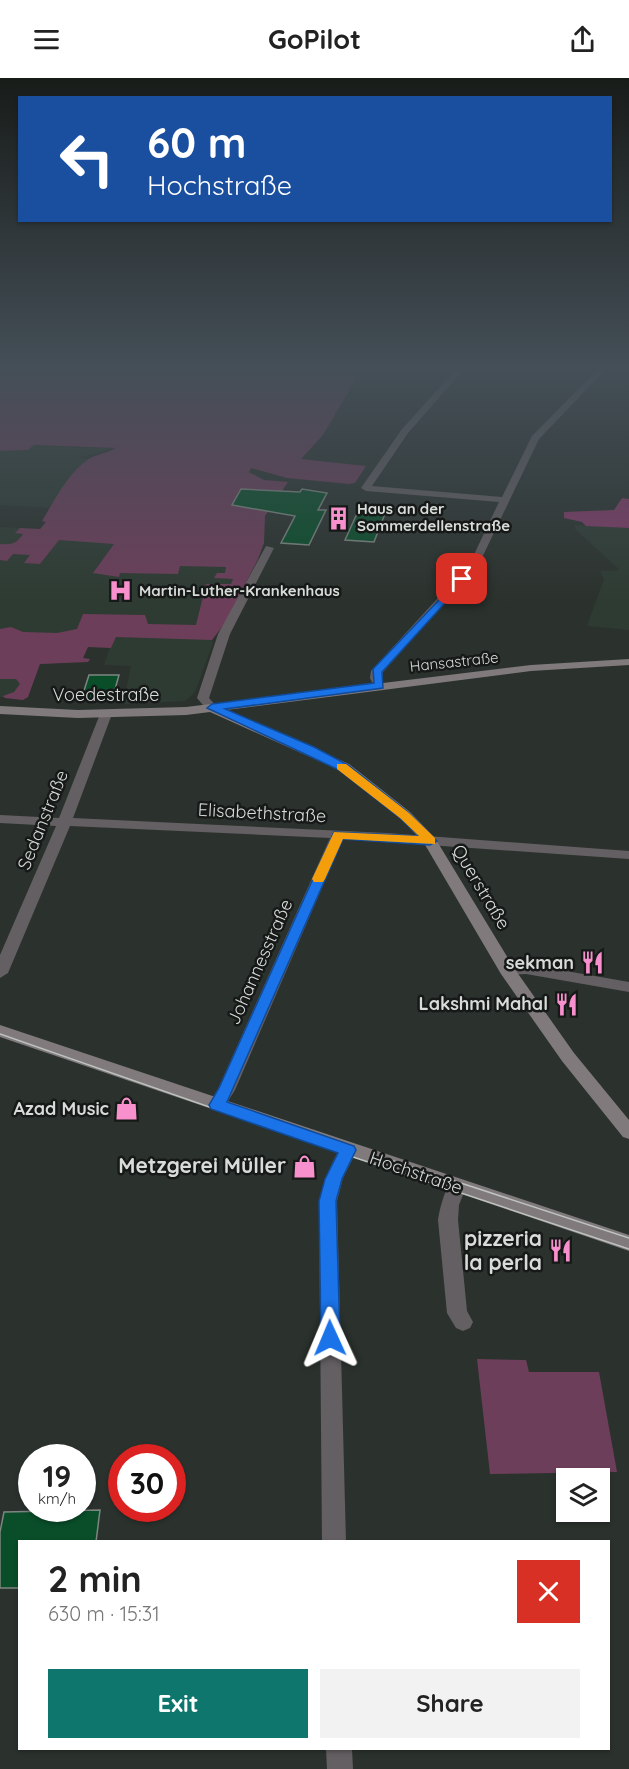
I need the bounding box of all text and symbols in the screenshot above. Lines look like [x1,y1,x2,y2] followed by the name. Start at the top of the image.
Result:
[268,22,361,56] text: GoPilot
[30,23,63,56] icon: menu
[566,23,599,56] icon: share
[147,116,247,169] text: 60 m
[48,120,126,198] icon: left
[147,168,292,202] text: Hochstraße
[357,499,510,535] place label: Haus an der Sommerdellenstraße
[326,505,352,531] building icon: Haus an der Sommerdellenstraße
[436,553,487,604] pin
[445,562,478,595] icon: arrive
[108,578,134,604] hospital icon: Martin-Luther-Krankenhaus
[139,581,340,600] place label: Martin-Luther-Krankenhaus
[409,647,499,676] street label: Hansastraße
[53,683,159,706] street label: Voedestraße
[12,766,73,873] street label: Sedanstraße
[197,798,327,827] street label: Elisabethstraße
[447,840,516,933] street label: Querstraße
[222,895,297,1028] street label: Johannesstraße
[579,950,605,976] restaurant icon: sekman
[506,951,574,974] place label: sekman
[553,991,579,1017] restaurant icon: Lakshmi Mahal
[419,992,548,1015] place label: Lakshmi Mahal
[114,1096,140,1122] shop icon: Azad Music
[14,1097,109,1120] place label: Azad Music
[367,1146,466,1199] street label: Hochstraße
[118,1152,286,1178] place label: Metzgerei Müller
[291,1153,317,1179] shop icon: Metzgerei Müller
[464,1225,542,1275] place label: pizzeria la perla
[547,1238,573,1264] restaurant icon: pizzeria la perla
[298,1306,362,1370] position arrow
[108,1444,186,1522] speed limit sign: 30
[43,1457,71,1495] text: 19
[556,1468,610,1522] map controls
[556,1468,610,1522] button: layers
[38,1489,76,1508] text: km/h
[48,1556,142,1601] text: 2 min
[517,1560,580,1623] button: close
[48,1601,160,1626] text: 630 m · 15:31
[48,1669,308,1738] button: Exit
[320,1669,580,1738] button: Share

